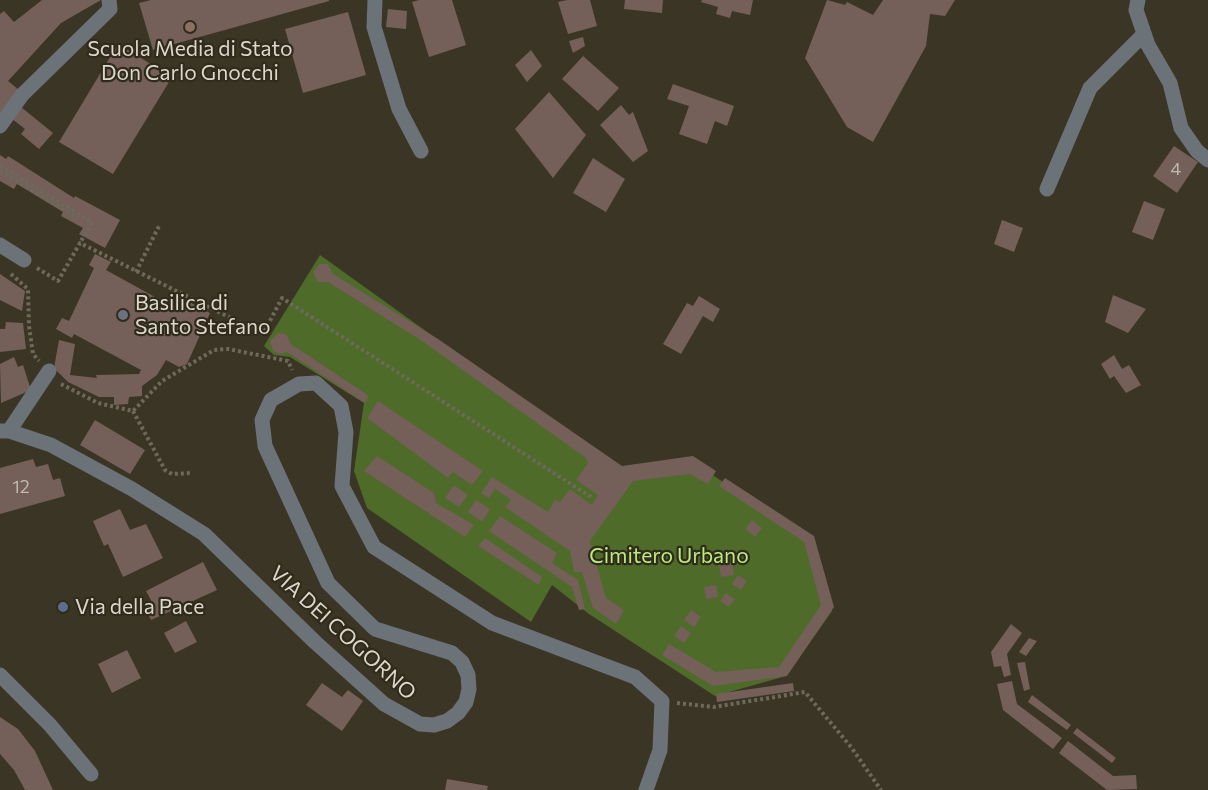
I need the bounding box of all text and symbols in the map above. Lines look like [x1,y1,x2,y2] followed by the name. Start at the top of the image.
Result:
[183,20,197,34] marker: Scuola Media di Stato Don Carlo Gnocchi
[87,36,293,86] place label: Scuola Media di Stato Don Carlo Gnocchi
[1171,158,1181,180] house number: 4
[135,290,270,340] place label: Basilica di Santo Stefano
[116,308,130,322] marker: Basilica di Santo Stefano
[12,476,30,498] house number: 12
[589,543,749,569] park label: Cimitero Urbano
[265,561,421,705] street label: VIA DEI COGORNO
[75,594,204,620] place label: Via della Pace
[56,600,70,614] marker: Via della Pace

